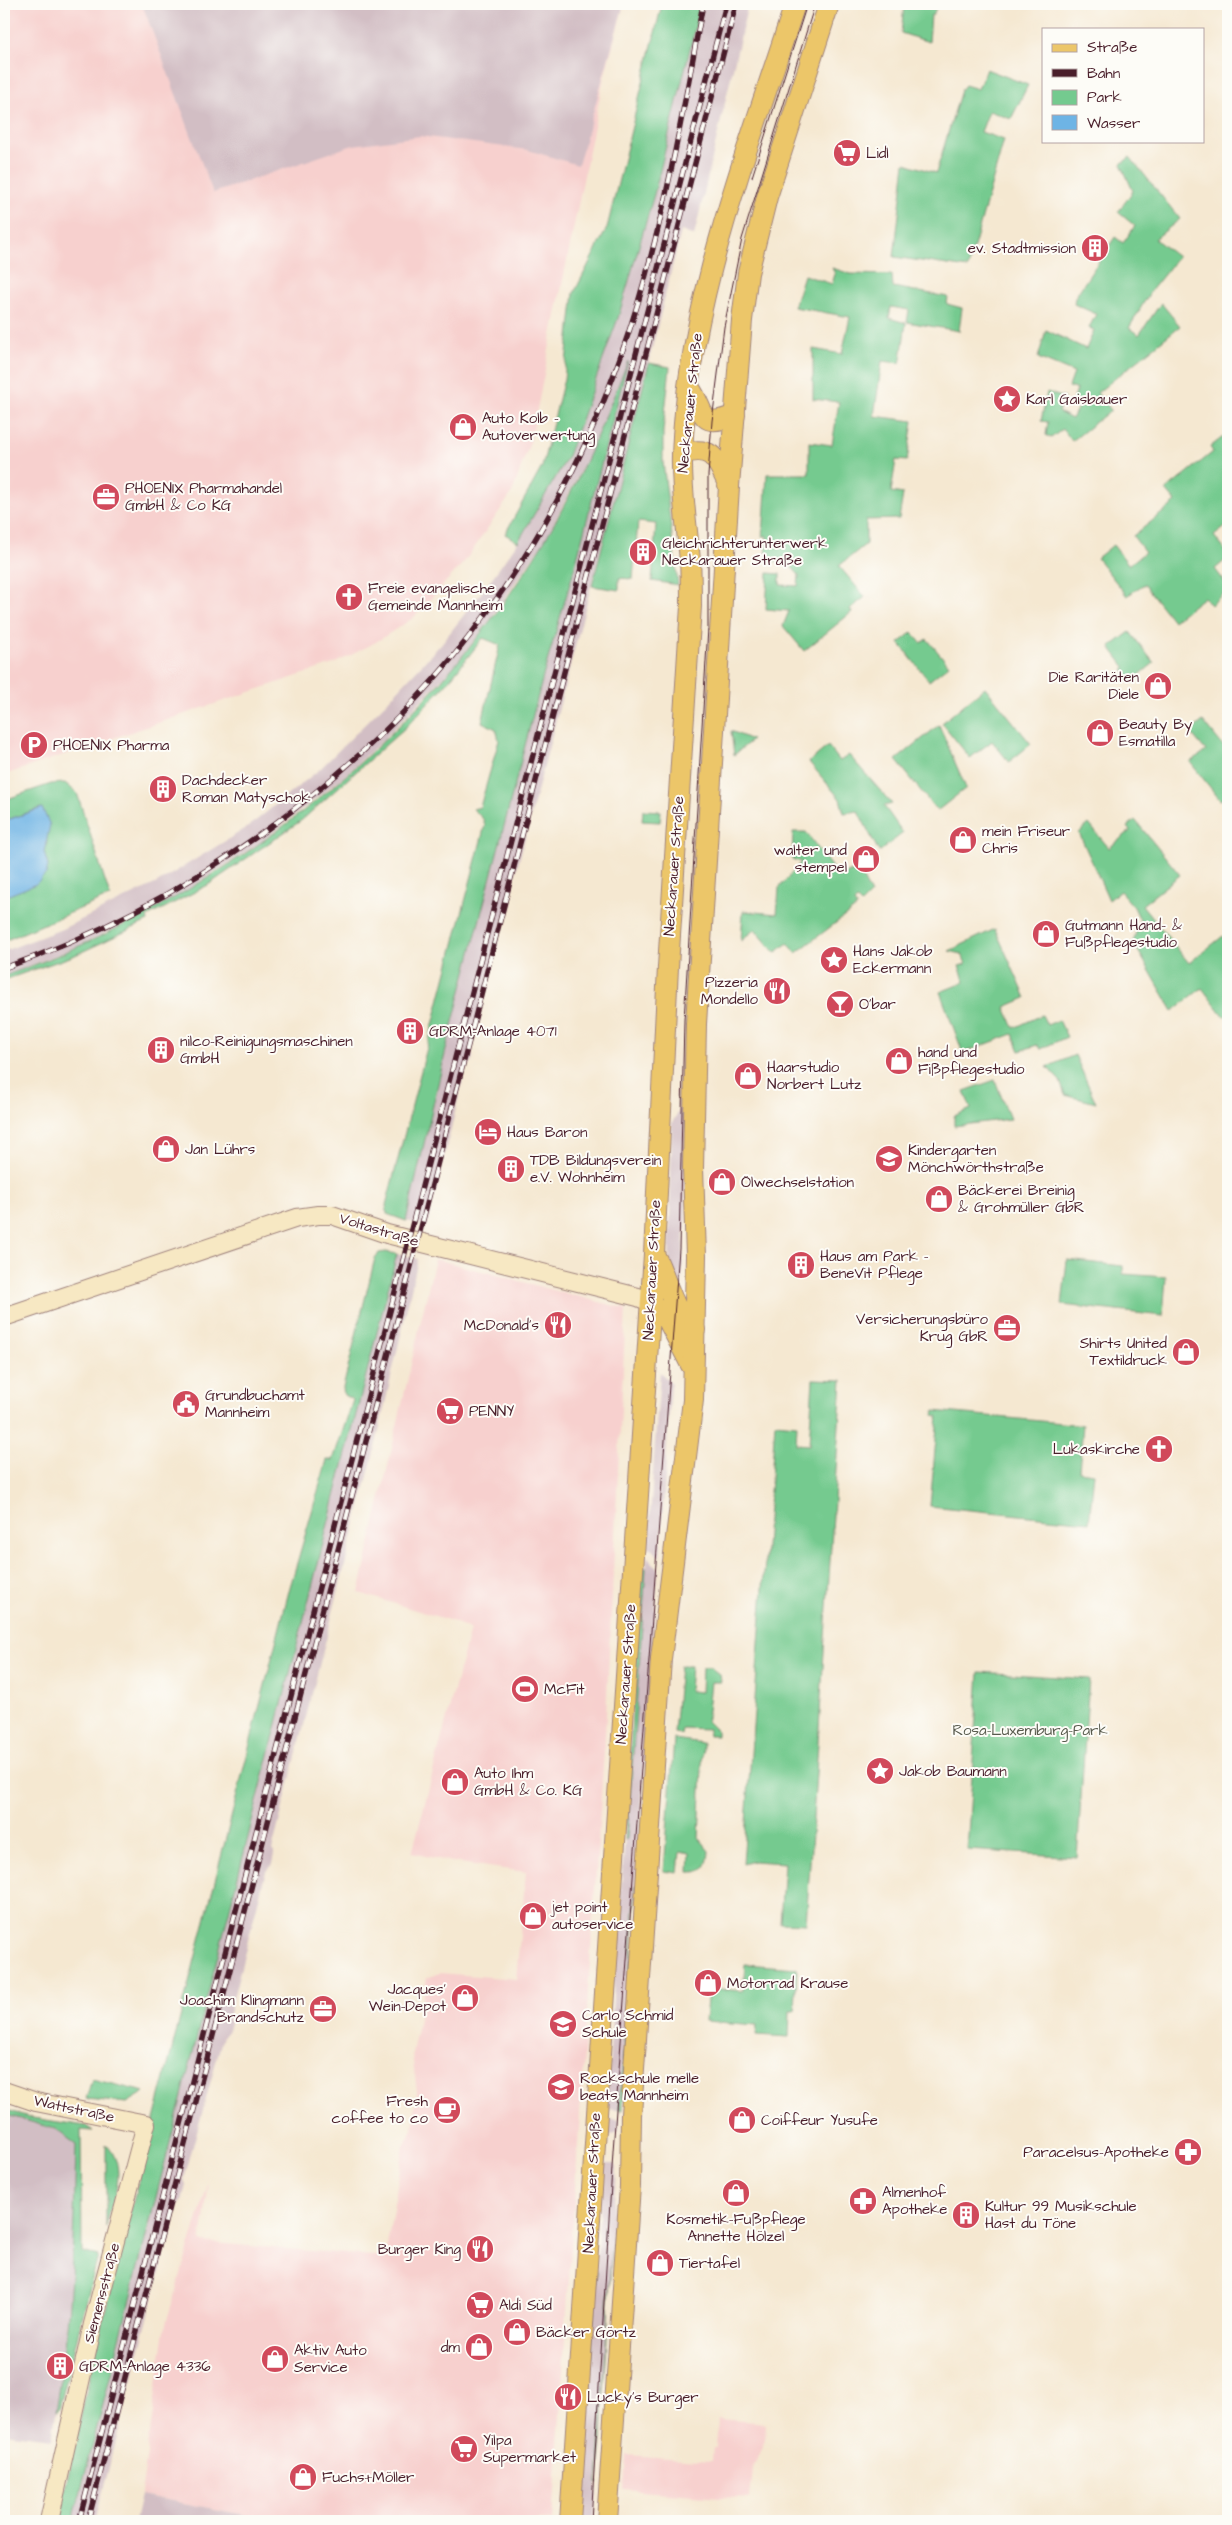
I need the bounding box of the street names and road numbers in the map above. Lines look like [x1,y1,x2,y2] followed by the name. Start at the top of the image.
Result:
[672,332,708,474] street label: Neckarauer Straße
[659,795,689,937] street label: Neckarauer Straße
[638,1199,666,1341] street label: Neckarauer Straße
[337,1208,421,1252] street label: Voltastraße
[611,1603,641,1745] street label: Neckarauer Straße
[32,2090,116,2128] street label: Wattstraße
[578,2112,606,2254] street label: Neckarauer Straße
[79,2240,125,2346] street label: Siemensstraße

